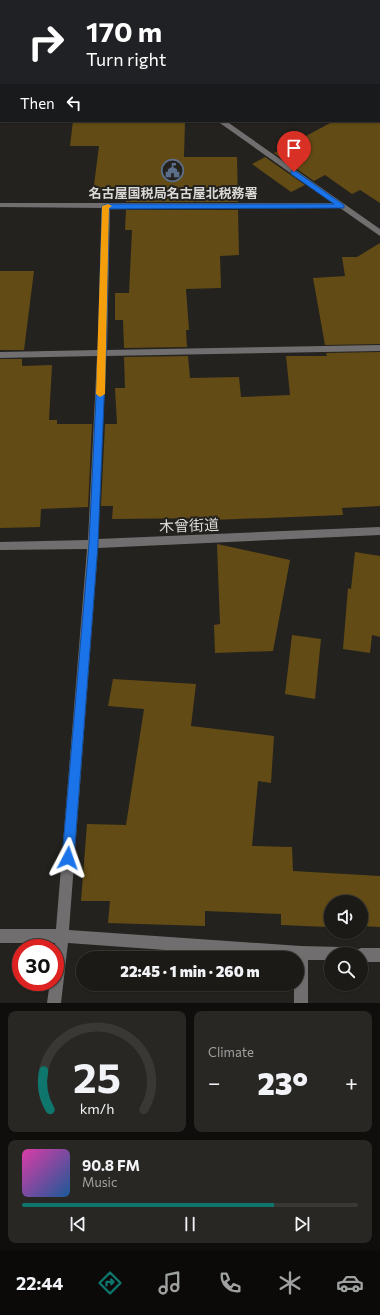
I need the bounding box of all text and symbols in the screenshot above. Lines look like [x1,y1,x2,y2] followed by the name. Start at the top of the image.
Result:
[86,14,162,48] text: 170 m
[20,16,72,68] icon: right
[86,48,166,70] text: Turn right
[63,92,85,114] icon: left
[20,94,55,112] text: Then
[277,131,311,172] pin
[283,137,305,159] icon: arrive
[160,158,186,184] public building icon: 名古屋国税局名古屋北税務署
[88,185,258,201] place label: 名古屋国税局名古屋北税務署
[159,515,219,535] street label: 木曾街道
[47,837,89,879] position arrow
[324,895,368,991] map controls
[324,895,368,939] button: sound
[12,939,64,991] speed limit sign: 30
[324,947,368,991] button: search
[120,962,260,980] text: 22:45 · 1 min · 260 m
[208,1044,254,1060] text: Climate
[73,1050,121,1101] text: 25
[258,1064,308,1101] text: 23°
[208,1069,221,1096] text: −
[345,1069,358,1096] text: +
[80,1098,114,1116] text: km/h
[82,1156,140,1174] text: 90.8 FM
[82,1174,117,1190] text: Music
[67,1213,89,1235] icon: previous
[179,1213,201,1235] icon: pause
[291,1213,313,1235] icon: next
[96,1269,124,1297] icon: directions
[156,1269,184,1297] icon: music
[216,1269,244,1297] icon: phone
[276,1269,304,1297] icon: climate
[336,1269,364,1297] icon: car
[16,1272,63,1294] text: 22:44

